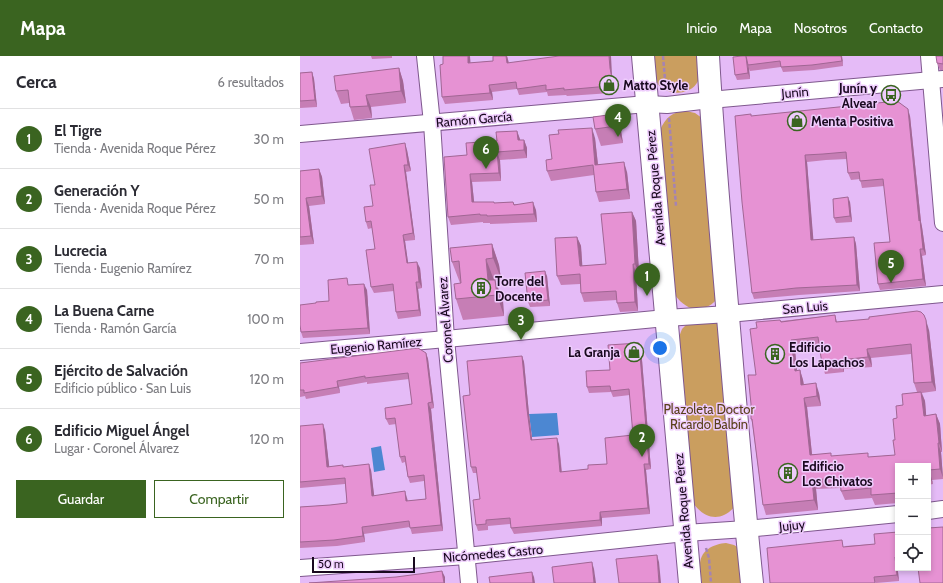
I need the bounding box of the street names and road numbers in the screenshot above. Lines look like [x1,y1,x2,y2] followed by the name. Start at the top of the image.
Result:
[780,83,809,101] street label: Junín
[435,108,514,130] street label: Ramón García
[642,130,668,246] street label: Avenida Roque Pérez
[433,276,456,364] street label: Coronel Álvarez
[782,297,829,317] street label: San Luis
[330,333,422,357] street label: Eugenio Ramírez
[670,453,696,569] street label: Avenida Roque Pérez
[777,516,806,535] street label: Jujuy
[442,541,544,565] street label: Nicómedes Castro

